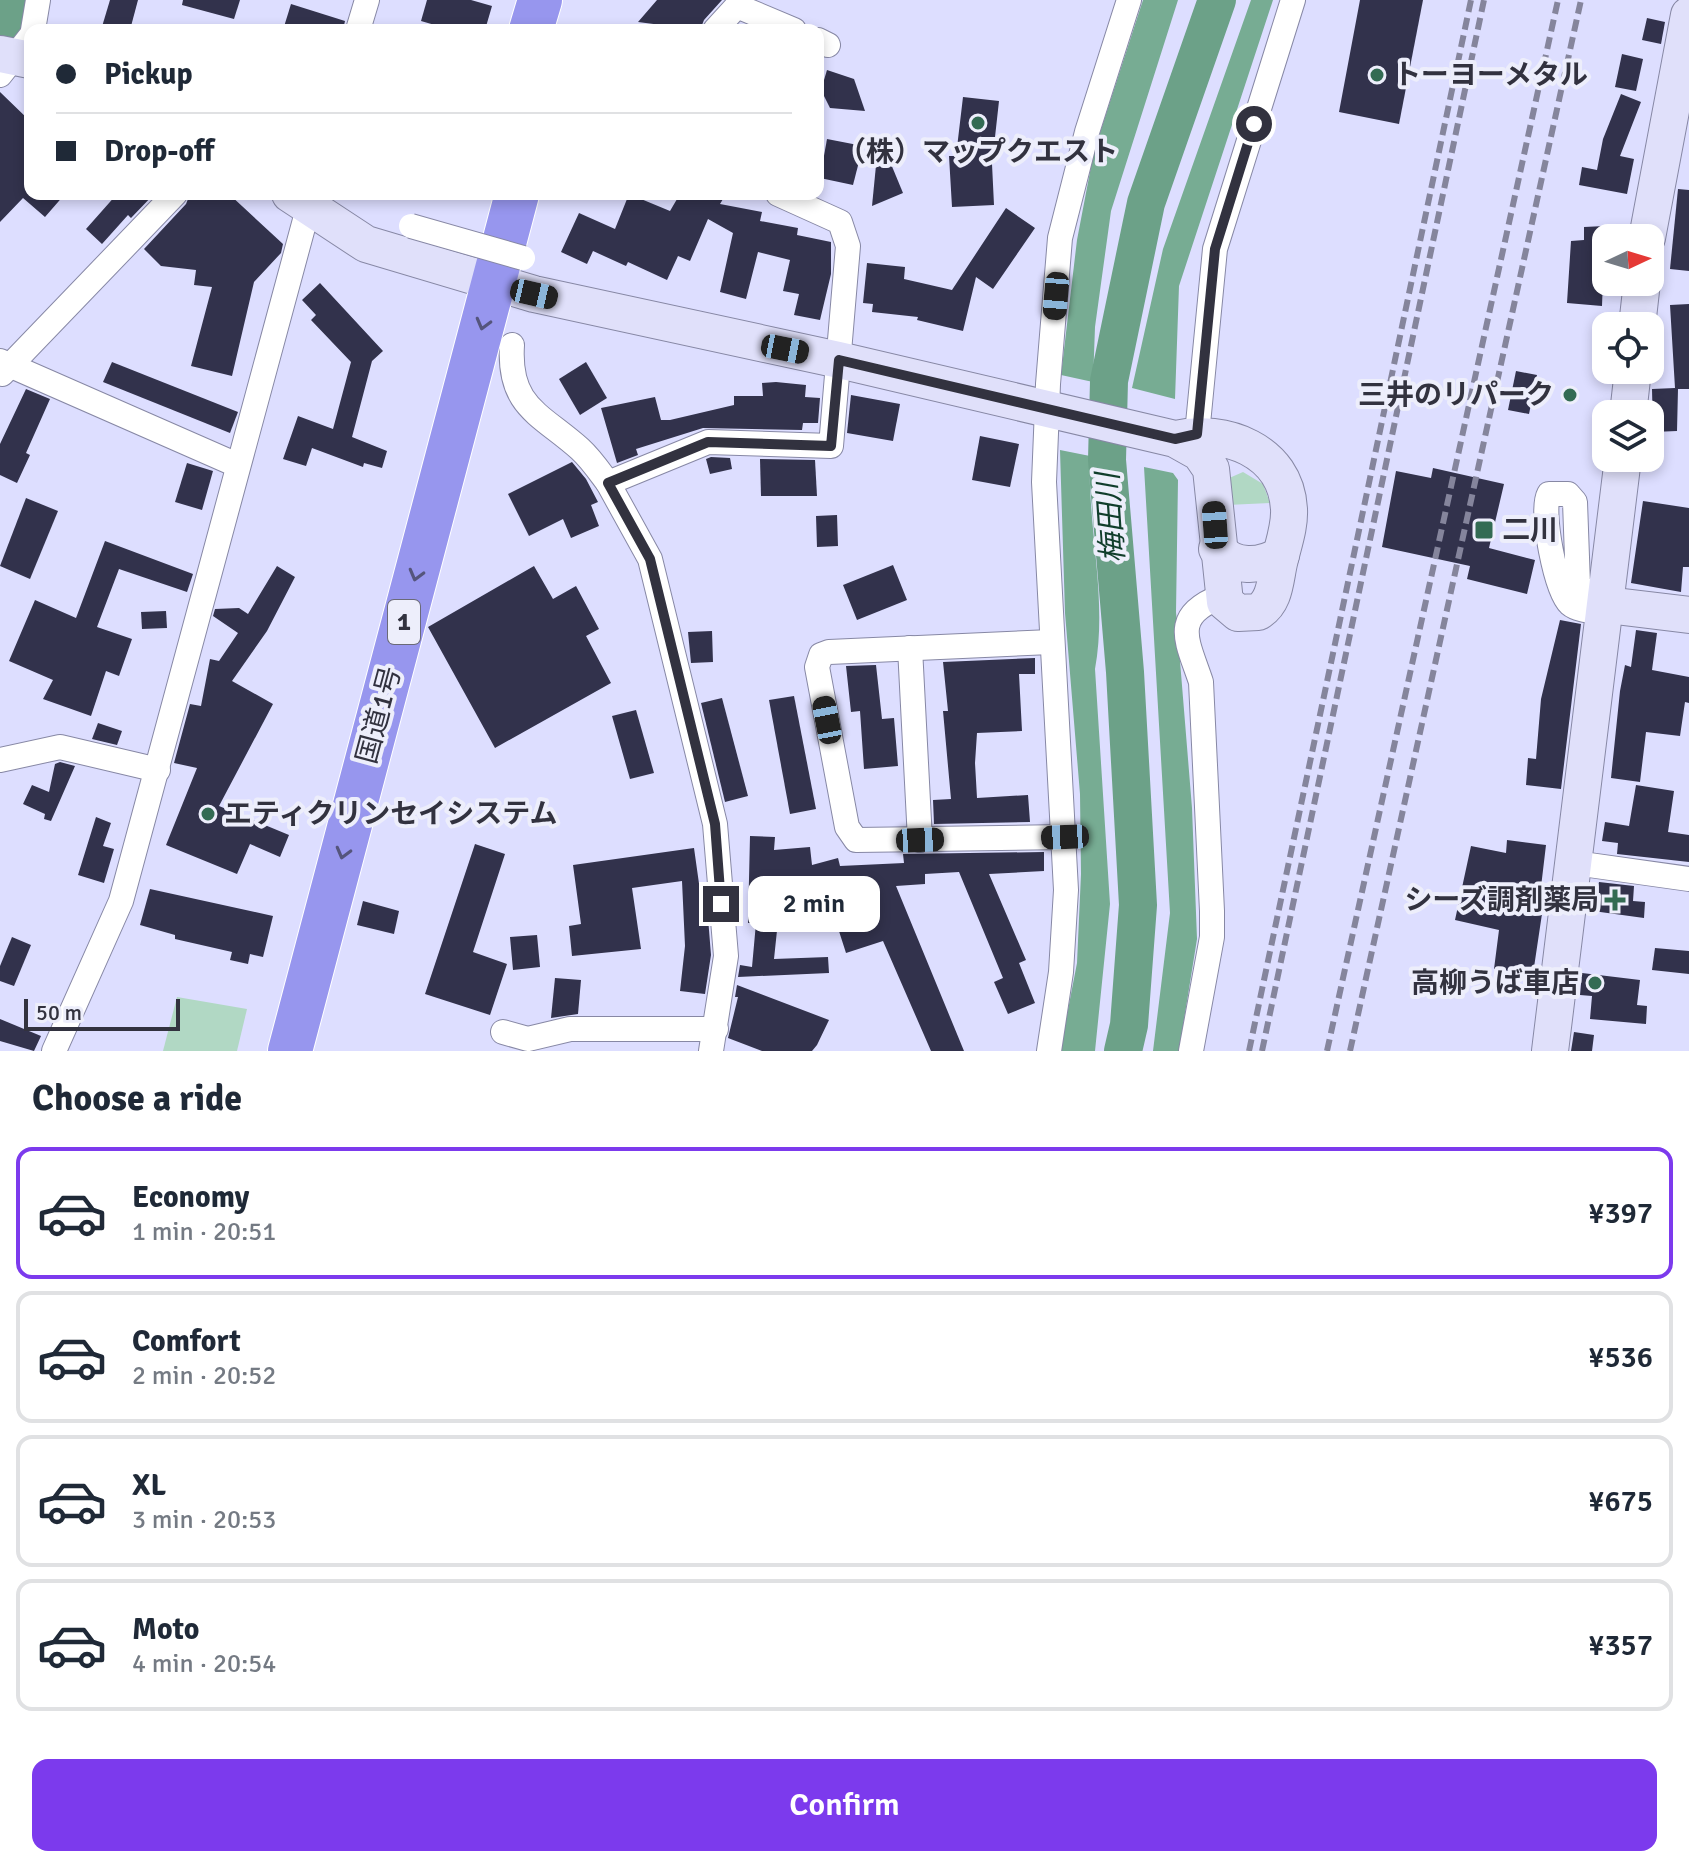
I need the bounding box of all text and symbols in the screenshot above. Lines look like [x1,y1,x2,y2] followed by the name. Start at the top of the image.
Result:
[104,56,193,93] text: Pickup
[1393,58,1588,92] place label: トーヨーメタル
[1368,66,1386,84] marker: トーヨーメタル
[1236,106,1272,142] route start
[969,114,987,132] marker: （株）マップクエスト
[104,133,214,170] text: Drop-off
[838,135,1118,169] place label: （株）マップクエスト
[1592,224,1664,296] north arrow
[1592,224,1664,472] map controls
[1042,271,1070,321] car
[508,277,560,311] car
[1592,312,1664,384] button: locate
[476,316,492,330] one-way arrow
[759,333,811,365] car
[1358,378,1554,412] place label: 三井のリパーク
[1561,386,1579,404] marker: 三井のリパーク
[1592,400,1664,472] button: layers
[1089,469,1133,564] water label: 梅田川
[1201,500,1229,550] car
[1502,513,1558,547] place label: 二川
[1473,519,1495,541] marker: 二川
[409,567,426,581] one-way arrow
[388,600,420,644] road number: 1
[350,663,408,767] street label: 国道1号
[811,694,843,746] car
[224,797,557,831] place label: エティクリンセイシステム
[199,805,217,823] marker: エティクリンセイシステム
[1041,824,1089,850] car
[896,827,944,853] car
[335,846,352,860] one-way arrow
[749,876,881,932] callout: 2 min
[1404,883,1599,917] place label: シーズ調剤薬局
[703,886,739,922] route end
[783,888,845,920] text: 2 min
[1606,891,1624,909] marker: シーズ調剤薬局
[1411,966,1579,1000] place label: 高柳うば車店
[1586,974,1604,992] marker: 高柳うば車店
[24,995,180,1031] scale bar
[36,999,82,1026] text: 50 m
[32,1076,242,1121] text: Choose a ride
[36,1177,108,1249] icon: car
[132,1179,249,1216] text: Economy
[1588,1195,1653,1232] text: ¥397
[132,1216,276,1248] text: 1 min · 20:51
[36,1321,108,1393] icon: car
[132,1323,241,1360] text: Comfort
[1588,1339,1653,1376] text: ¥536
[132,1360,276,1392] text: 2 min · 20:52
[36,1465,108,1537] icon: car
[132,1467,166,1504] text: XL
[1588,1483,1653,1520] text: ¥675
[132,1504,276,1536] text: 3 min · 20:53
[36,1609,108,1681] icon: car
[132,1611,199,1648] text: Moto
[1588,1627,1653,1664] text: ¥357
[132,1648,276,1680] text: 4 min · 20:54
[32,1759,1657,1851] button: Confirm

